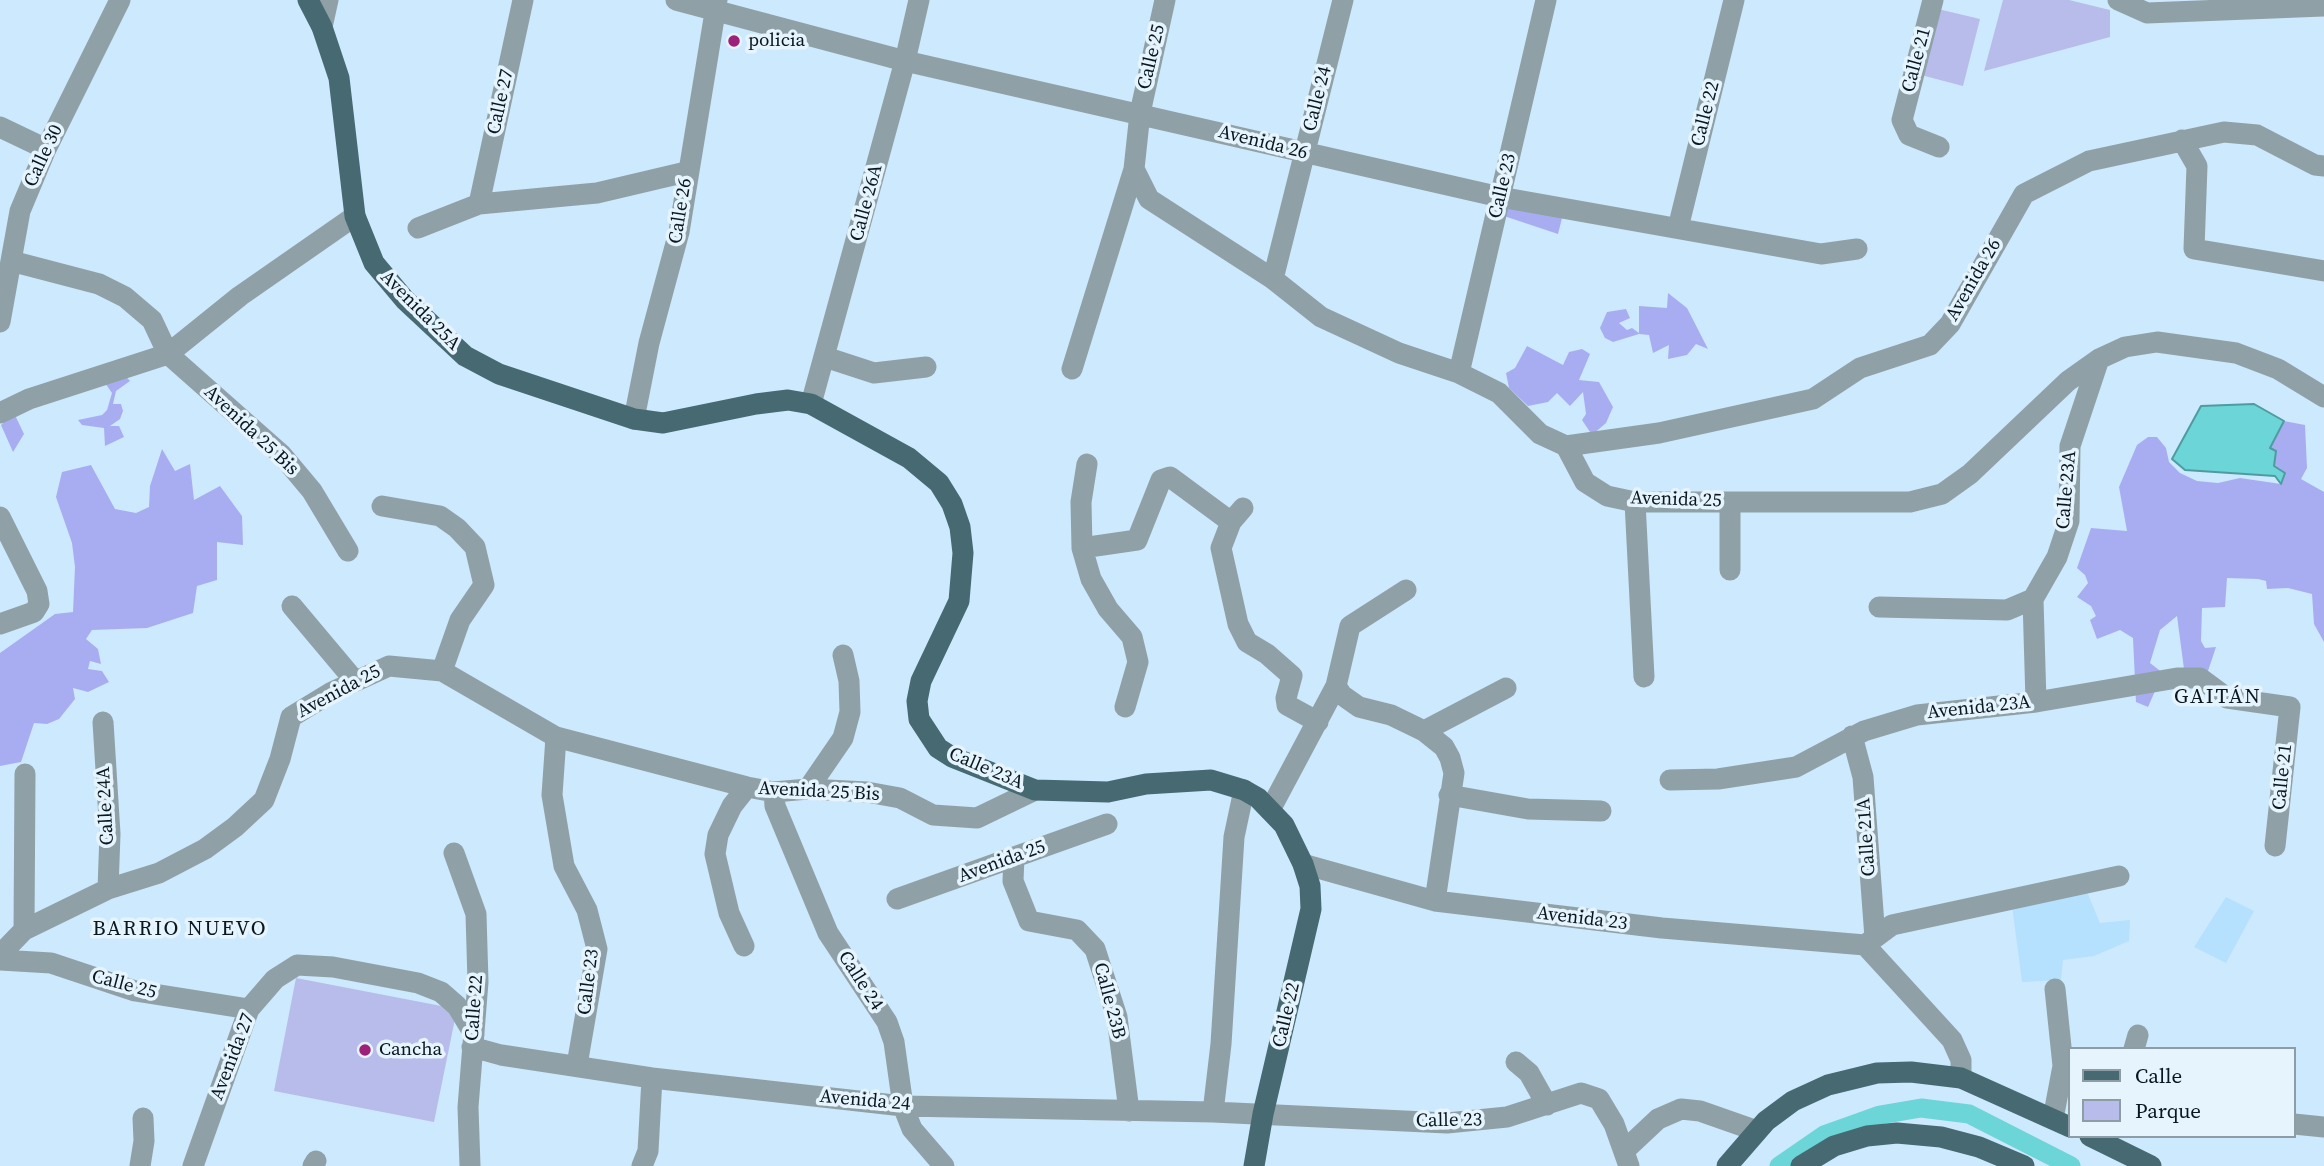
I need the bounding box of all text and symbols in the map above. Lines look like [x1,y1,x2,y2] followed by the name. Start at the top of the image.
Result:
[1133,22,1171,92] street label: Calle 25
[1897,25,1937,95] street label: Calle 21
[748,30,805,52] place label: policia
[726,33,742,49] marker: policia
[1299,64,1337,134] street label: Calle 24
[483,67,519,137] street label: Calle 27
[1687,79,1725,149] street label: Calle 22
[20,121,68,191] street label: Calle 30
[1216,121,1310,165] street label: Avenida 26
[1484,151,1522,221] street label: Calle 23
[846,162,888,244] street label: Calle 26A
[665,177,697,245] street label: Calle 26
[1941,235,2007,325] street label: Avenida 26
[375,266,465,356] street label: Avenida 25A
[199,381,303,481] street label: Avenida 25 Bis
[2052,450,2082,530] street label: Calle 23A
[1630,487,1722,513] street label: Avenida 25
[293,661,385,723] street label: Avenida 25
[2175,685,2261,711] district label: GAITÁN
[1926,691,2032,725] street label: Avenida 23A
[945,743,1027,795] street label: Calle 23A
[2268,743,2298,811] street label: Calle 21
[93,766,119,846] street label: Calle 24A
[758,777,880,807] street label: Avenida 25 Bis
[1853,797,1881,877] street label: Calle 21A
[955,836,1049,888] street label: Avenida 25
[1535,902,1629,936] street label: Avenida 23
[94,917,266,943] district label: BARRIO NUEVO
[832,947,888,1015] street label: Calle 24
[574,948,604,1016] street label: Calle 23
[1088,960,1130,1042] street label: Calle 23B
[89,965,159,1005] street label: Calle 25
[461,974,489,1042] street label: Calle 22
[1268,980,1306,1050] street label: Calle 22
[206,1010,260,1104] street label: Avenida 27
[379,1039,442,1061] place label: Cancha
[357,1042,373,1058] marker: Cancha
[2068,1047,2296,1138] legend
[2135,1061,2182,1090] text: Calle
[819,1086,911,1116] street label: Avenida 24
[2135,1096,2201,1125] text: Parque
[1416,1109,1482,1133] street label: Calle 23

